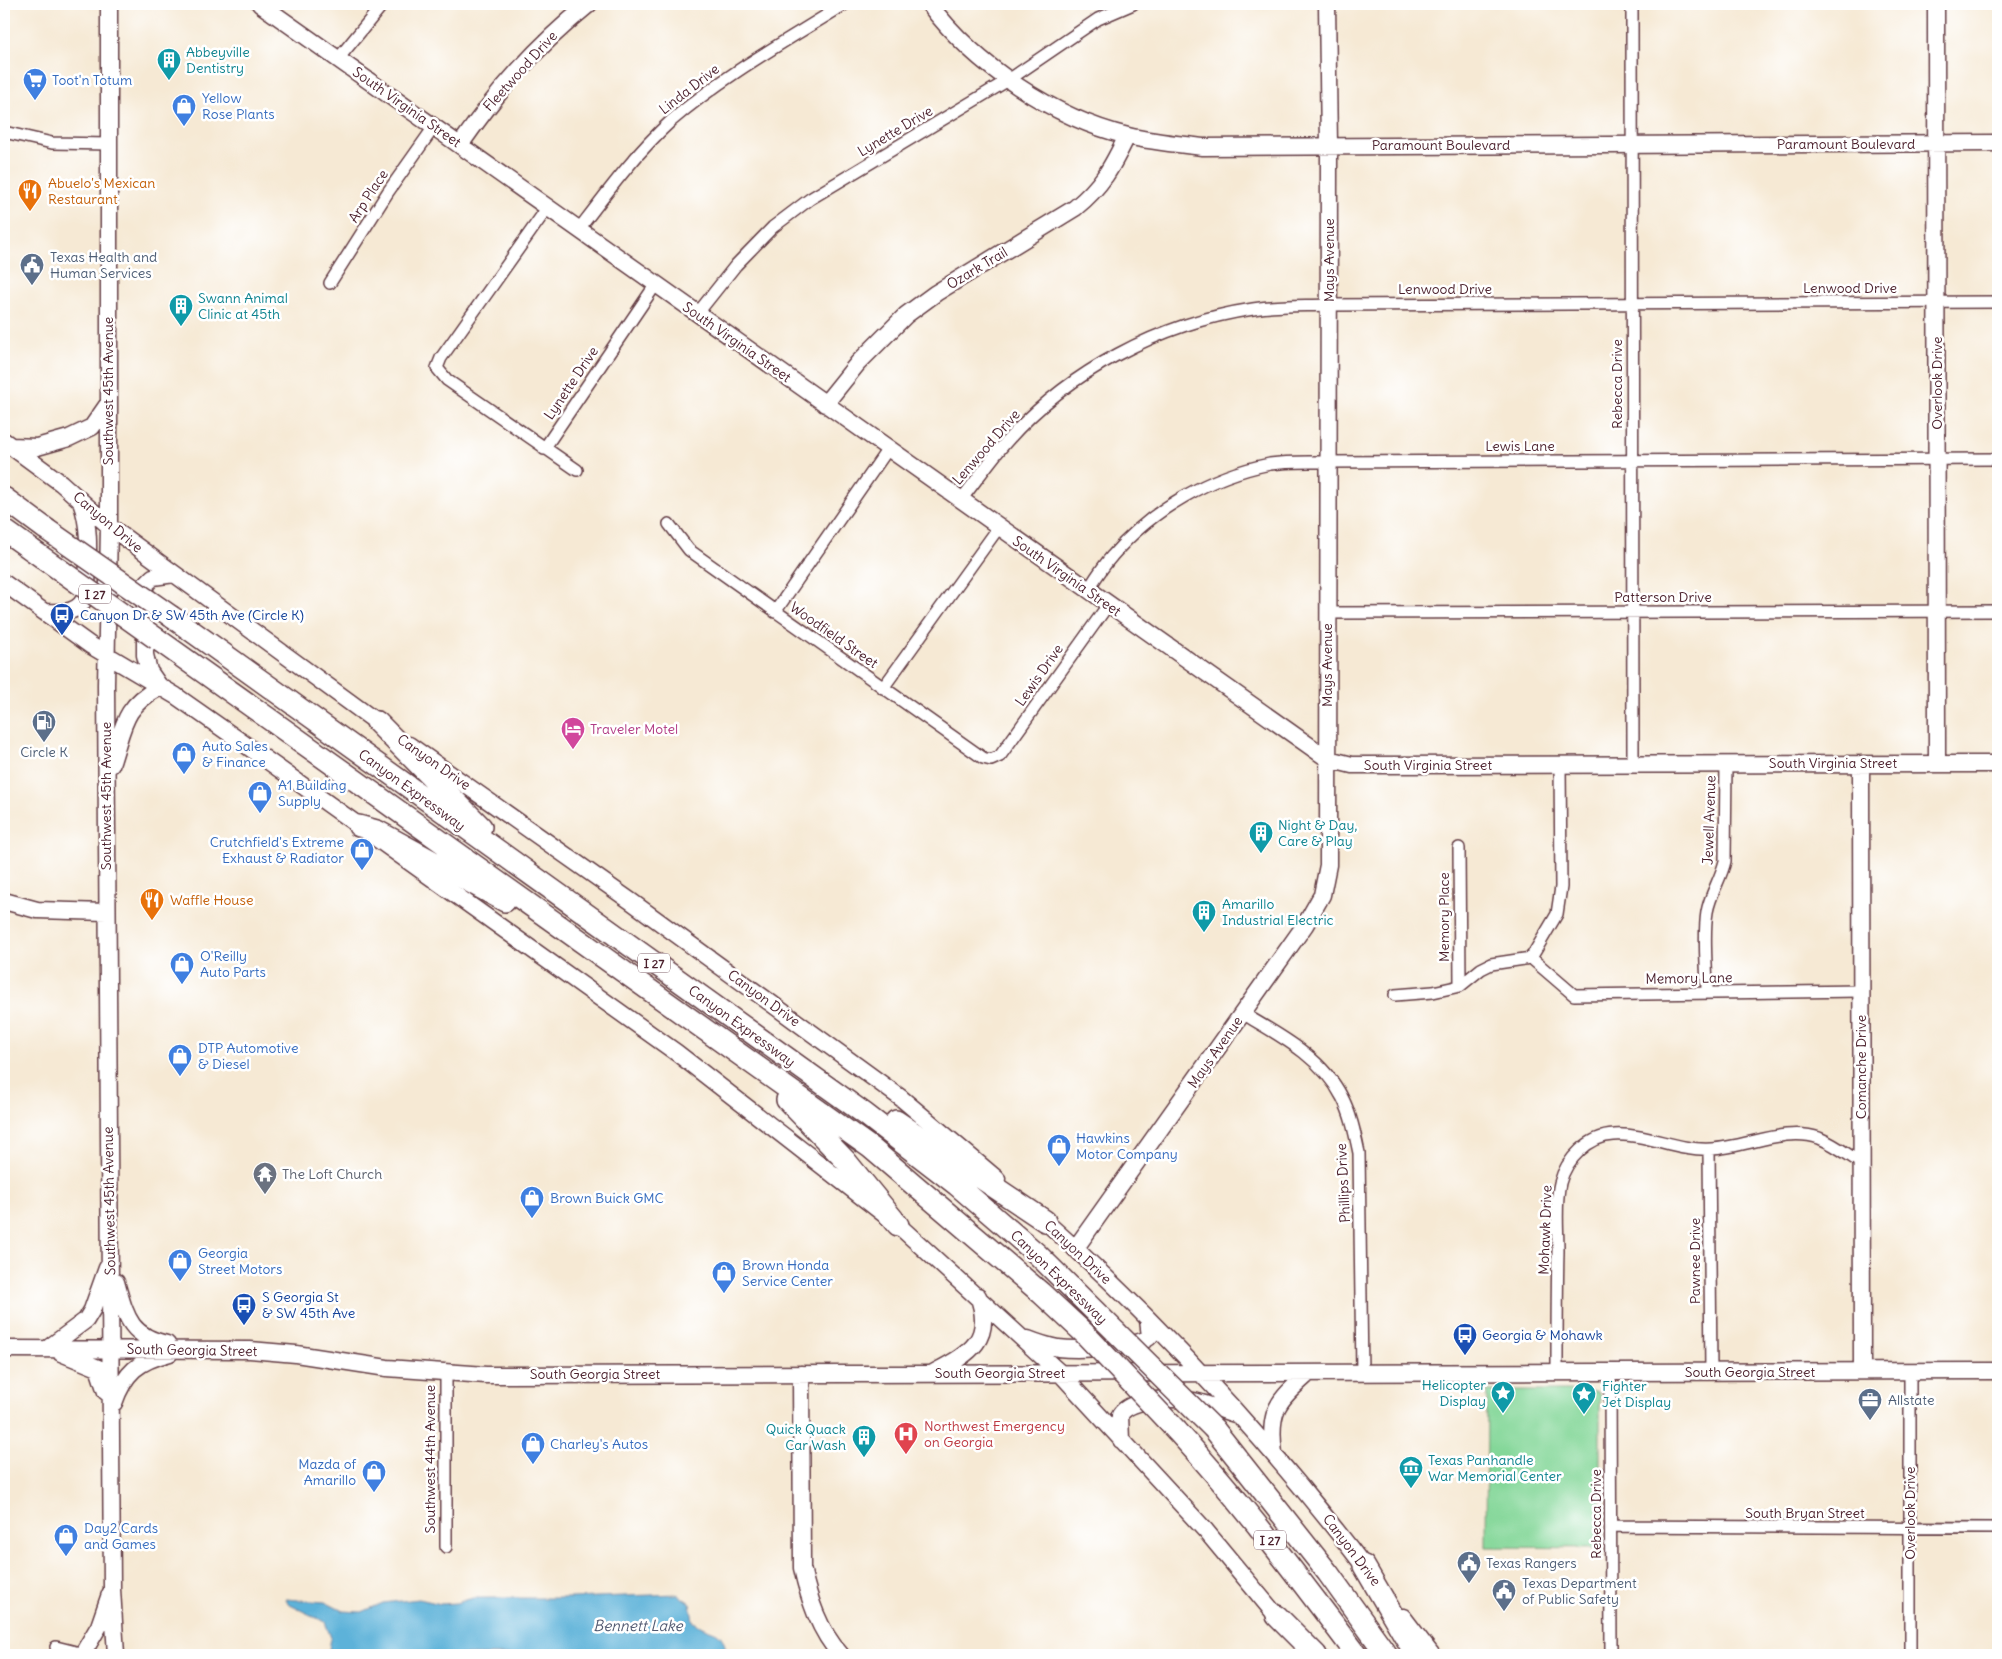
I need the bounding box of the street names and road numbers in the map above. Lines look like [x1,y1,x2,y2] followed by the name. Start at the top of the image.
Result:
[479,27,561,115] street label: Fleetwood Drive
[655,60,723,118] street label: Linda Drive
[349,63,465,151] street label: South Virginia Street
[854,102,936,160] street label: Lynette Drive
[1777,135,1915,153] street label: Paramount Boulevard
[1372,136,1510,154] street label: Paramount Boulevard
[344,166,392,226] street label: Arp Place
[1320,218,1338,302] street label: Mays Avenue
[943,243,1011,293] street label: Ozark Trail
[1803,279,1897,297] street label: Lenwood Drive
[1398,280,1492,298] street label: Lenwood Drive
[679,298,795,386] street label: South Virginia Street
[99,317,117,465] street label: Southwest 45th Avenue
[1928,336,1946,430] street label: Overlook Drive
[1608,339,1626,429] street label: Rebecca Drive
[540,343,602,423] street label: Lynette Drive
[948,406,1024,488] street label: Lenwood Drive
[1485,437,1555,455] street label: Lewis Lane
[69,488,147,556] street label: Canyon Drive
[1009,532,1125,620] street label: South Virginia Street
[79,584,111,604] road number: I 27
[1614,588,1712,606] street label: Patterson Drive
[786,598,882,672] street label: Woodfield Street
[1318,623,1336,707] street label: Mays Avenue
[1011,640,1067,710] street label: Lewis Drive
[97,722,115,870] street label: Southwest 45th Avenue
[394,730,474,794] street label: Canyon Drive
[355,745,469,835] street label: Canyon Expressway
[1769,754,1897,772] street label: South Virginia Street
[1364,756,1492,774] street label: South Virginia Street
[1698,775,1720,865] street label: Jewell Avenue
[1435,872,1453,962] street label: Memory Place
[638,954,670,972] road number: I 27
[724,966,804,1030] street label: Canyon Drive
[1645,968,1733,988] street label: Memory Lane
[685,981,799,1071] street label: Canyon Expressway
[1184,1013,1246,1091] street label: Mays Avenue
[1852,1015,1870,1119] street label: Comanche Drive
[99,1127,119,1275] street label: Southwest 45th Avenue
[1332,1143,1354,1223] street label: Phillips Drive
[1534,1185,1556,1275] street label: Mohawk Drive
[1041,1216,1115,1288] street label: Canyon Drive
[1686,1218,1704,1304] street label: Pawnee Drive
[1007,1226,1111,1328] street label: Canyon Expressway
[127,1340,258,1360] street label: South Georgia Street
[1685,1363,1816,1381] street label: South Georgia Street
[935,1364,1066,1382] street label: South Georgia Street
[530,1365,661,1383] street label: South Georgia Street
[421,1385,439,1533] street label: Southwest 44th Avenue
[1901,1466,1919,1560] street label: Overlook Drive
[1587,1469,1605,1559] street label: Rebecca Drive
[1745,1504,1865,1522] street label: South Bryan Street
[1319,1510,1385,1590] street label: Canyon Drive
[1254,1530,1286,1550] road number: I 27

